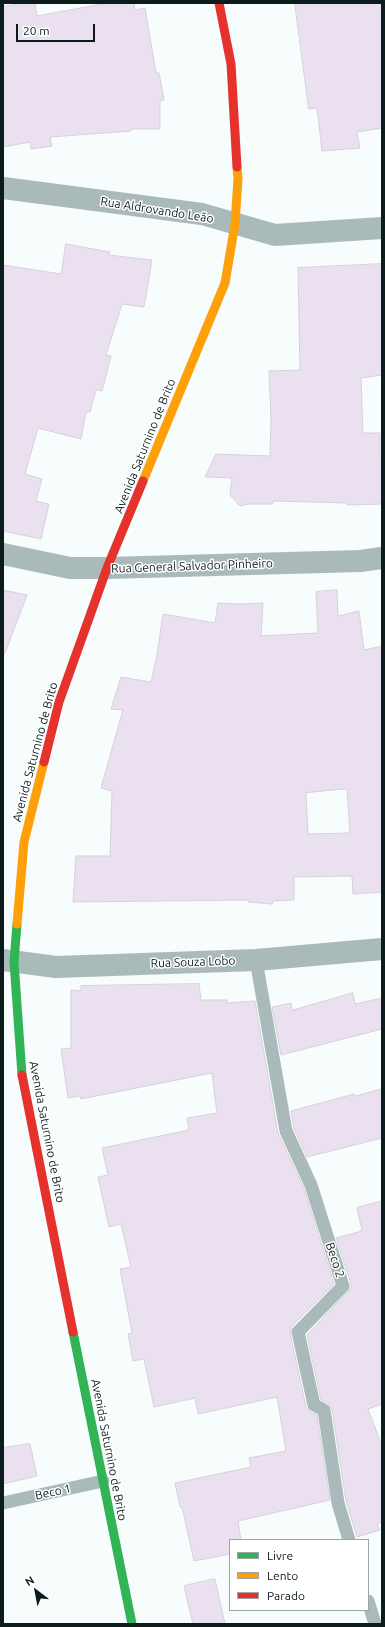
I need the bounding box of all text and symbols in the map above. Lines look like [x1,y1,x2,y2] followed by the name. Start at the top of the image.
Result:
[18,16,97,42] scale bar
[23,24,50,37] text: 20 m
[99,194,215,226] street label: Rua Aldrovando Leão
[111,377,179,515] street label: Avenida Saturnino de Brito
[111,556,273,576] street label: Rua General Salvador Pinheiro
[9,681,61,823] street label: Avenida Saturnino de Brito
[150,953,236,971] street label: Rua Souza Lobo
[26,1060,68,1204] street label: Avenida Saturnino de Brito
[323,1241,347,1279] street label: Beco 2
[88,1378,130,1522] street label: Avenida Saturnino de Brito
[34,1481,72,1503] street label: Beco 1
[229,1539,369,1611] legend
[267,1549,293,1562] text: Livre
[267,1569,298,1582] text: Lento
[16,1571,56,1611] north arrow
[23,1574,36,1588] text: N
[267,1589,305,1602] text: Parado

